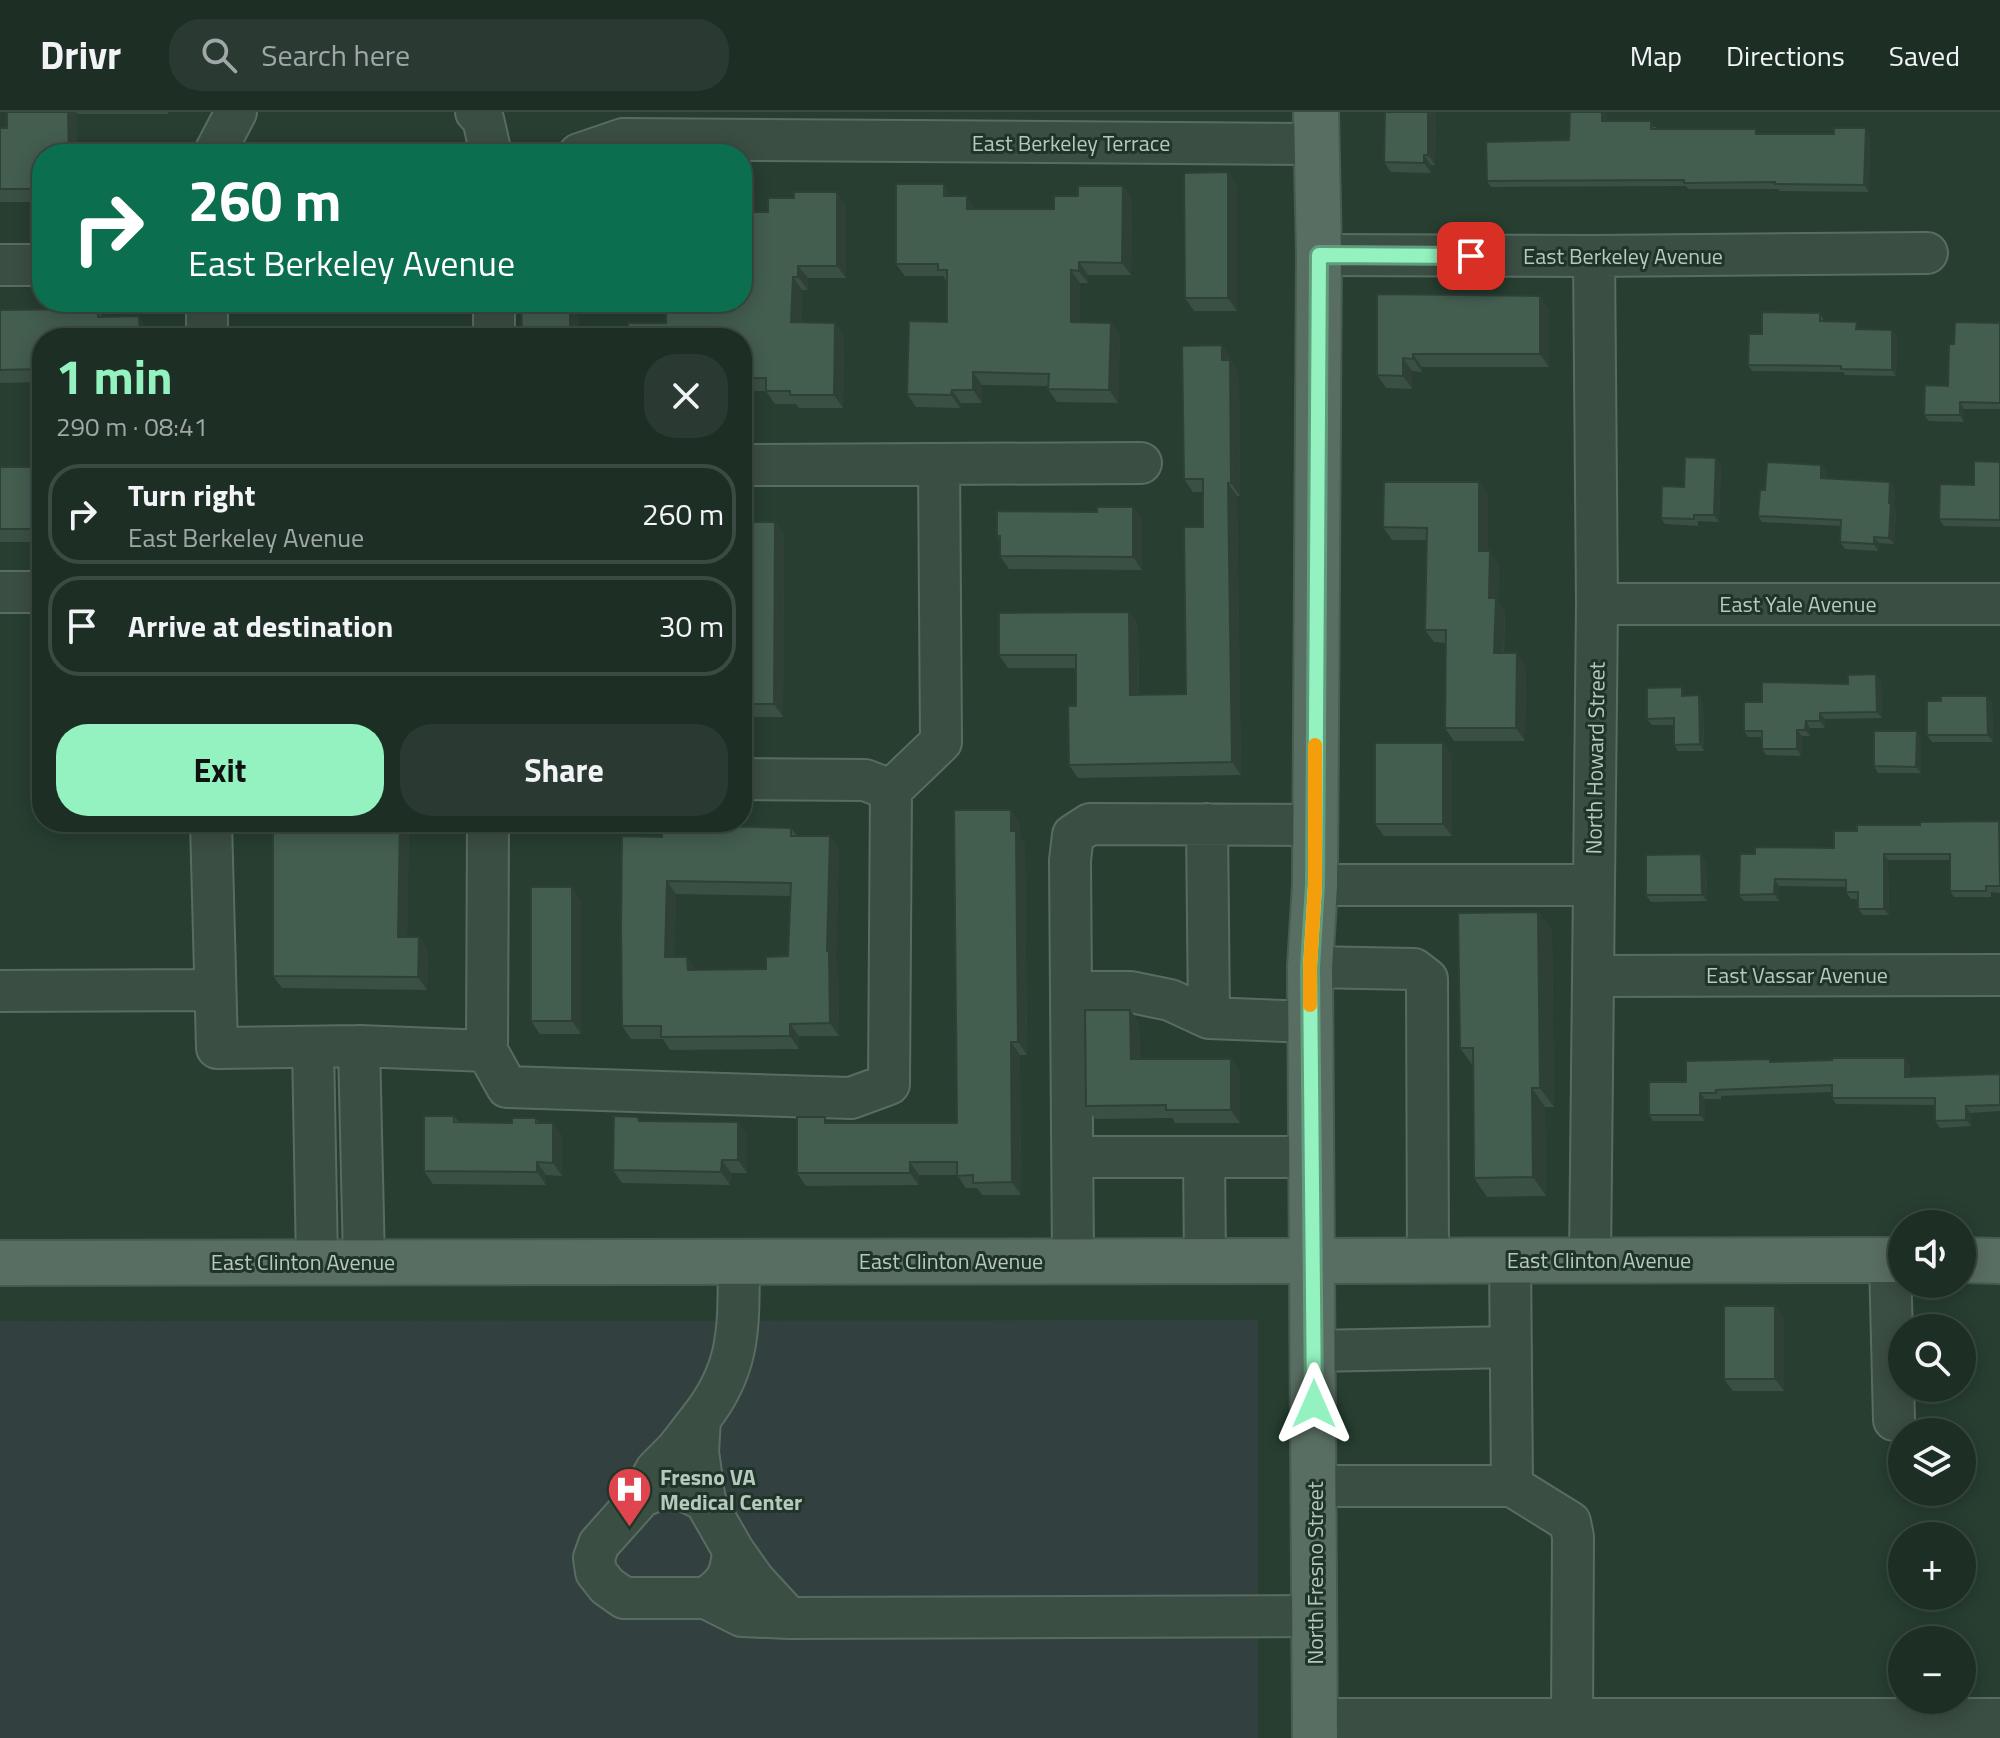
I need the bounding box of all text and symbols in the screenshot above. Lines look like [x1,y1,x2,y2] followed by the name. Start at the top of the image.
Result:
[169,19,729,91] search box
[40,26,121,84] text: Drivr
[261,32,410,78] text: Search here
[197,33,241,77] icon: search
[1630,34,1682,77] text: Map
[1726,34,1845,77] text: Directions
[1889,34,1960,77] text: Saved
[972,126,1170,160] street label: East Berkeley Terrace
[188,158,341,243] text: 260 m
[56,176,160,280] icon: right
[1437,222,1505,290] pin
[1449,234,1493,278] icon: arrive
[188,235,515,290] text: East Berkeley Avenue
[1523,239,1723,273] street label: East Berkeley Avenue
[56,340,173,413] text: 1 min
[644,354,728,438] button: close
[56,407,208,446] text: 290 m · 08:41
[128,472,256,518] text: Turn right
[642,491,724,537] text: 260 m
[60,492,104,536] icon: right
[128,518,364,557] text: East Berkeley Avenue
[1719,587,1877,621] street label: East Yale Avenue
[128,603,393,649] text: Arrive at destination
[659,603,724,649] text: 30 m
[60,604,104,648] icon: arrive
[1576,661,1614,855] street label: North Howard Street
[56,724,384,816] button: Exit
[400,724,728,816] button: Share
[1706,958,1888,992] street label: East Vassar Avenue
[1888,1210,1976,1714] map controls
[1888,1210,1976,1298] button: sound
[1507,1243,1691,1277] street label: East Clinton Avenue
[859,1244,1043,1278] street label: East Clinton Avenue
[211,1245,395,1279] street label: East Clinton Avenue
[1888,1314,1976,1402] button: search
[1272,1362,1356,1446] position arrow
[1888,1418,1976,1506] button: layers
[660,1460,802,1519] place label: Fresno VA Medical Center
[605,1466,653,1529] hospital icon: Fresno VA Medical Center
[1298,1481,1332,1665] street label: North Fresno Street
[1888,1522,1976,1610] button: +
[1888,1626,1976,1714] button: −

